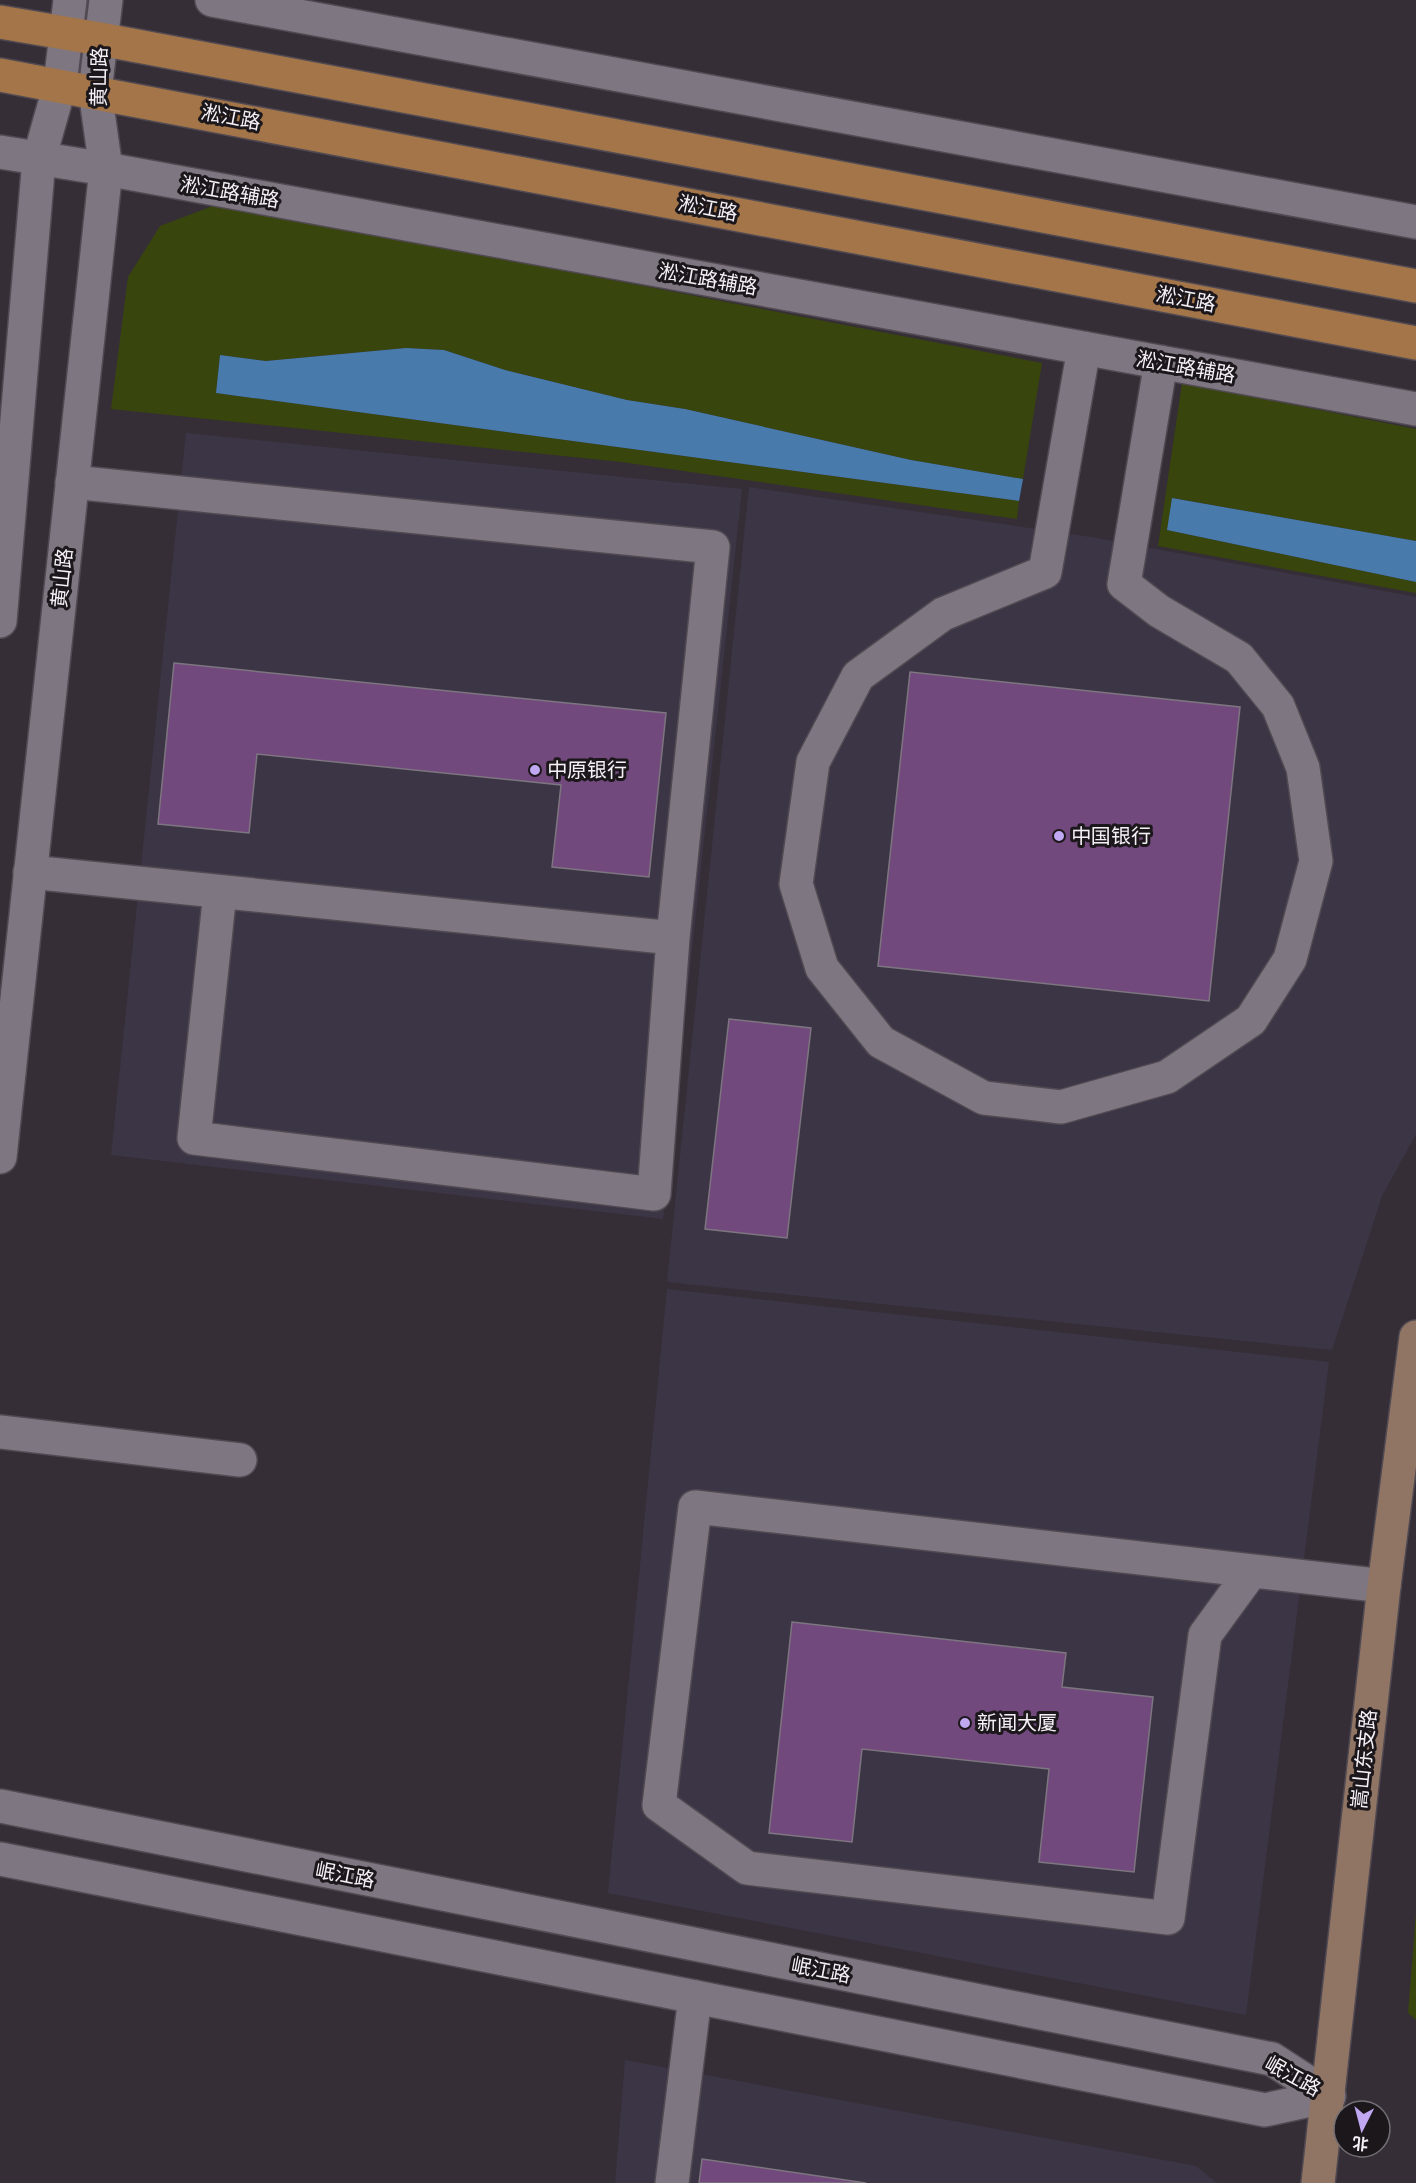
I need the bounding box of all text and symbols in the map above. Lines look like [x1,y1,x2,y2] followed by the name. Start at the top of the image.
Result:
[86,47,112,107] street label: 黄山路
[199,99,263,135] street label: 淞江路
[179,171,281,213] street label: 淞江路辅路
[676,190,740,226] street label: 淞江路
[657,258,759,300] street label: 淞江路辅路
[1154,281,1218,317] street label: 淞江路
[1135,346,1237,388] street label: 淞江路辅路
[47,547,77,609] street label: 黄山路
[547,758,627,782] place label: 中原银行
[528,763,542,777] marker: 中原银行
[1071,824,1151,848] place label: 中国银行
[1052,829,1066,843] marker: 中国银行
[1347,1708,1381,1810] street label: 嵩山东支路
[977,1711,1057,1735] place label: 新闻大厦
[958,1716,972,1730] marker: 新闻大厦
[313,1857,377,1893] street label: 岷江路
[789,1952,853,1988] street label: 岷江路
[1261,2051,1325,2101] street label: 岷江路
[1332,2099,1392,2159] north arrow
[1351,2133,1369,2155] text: 北

